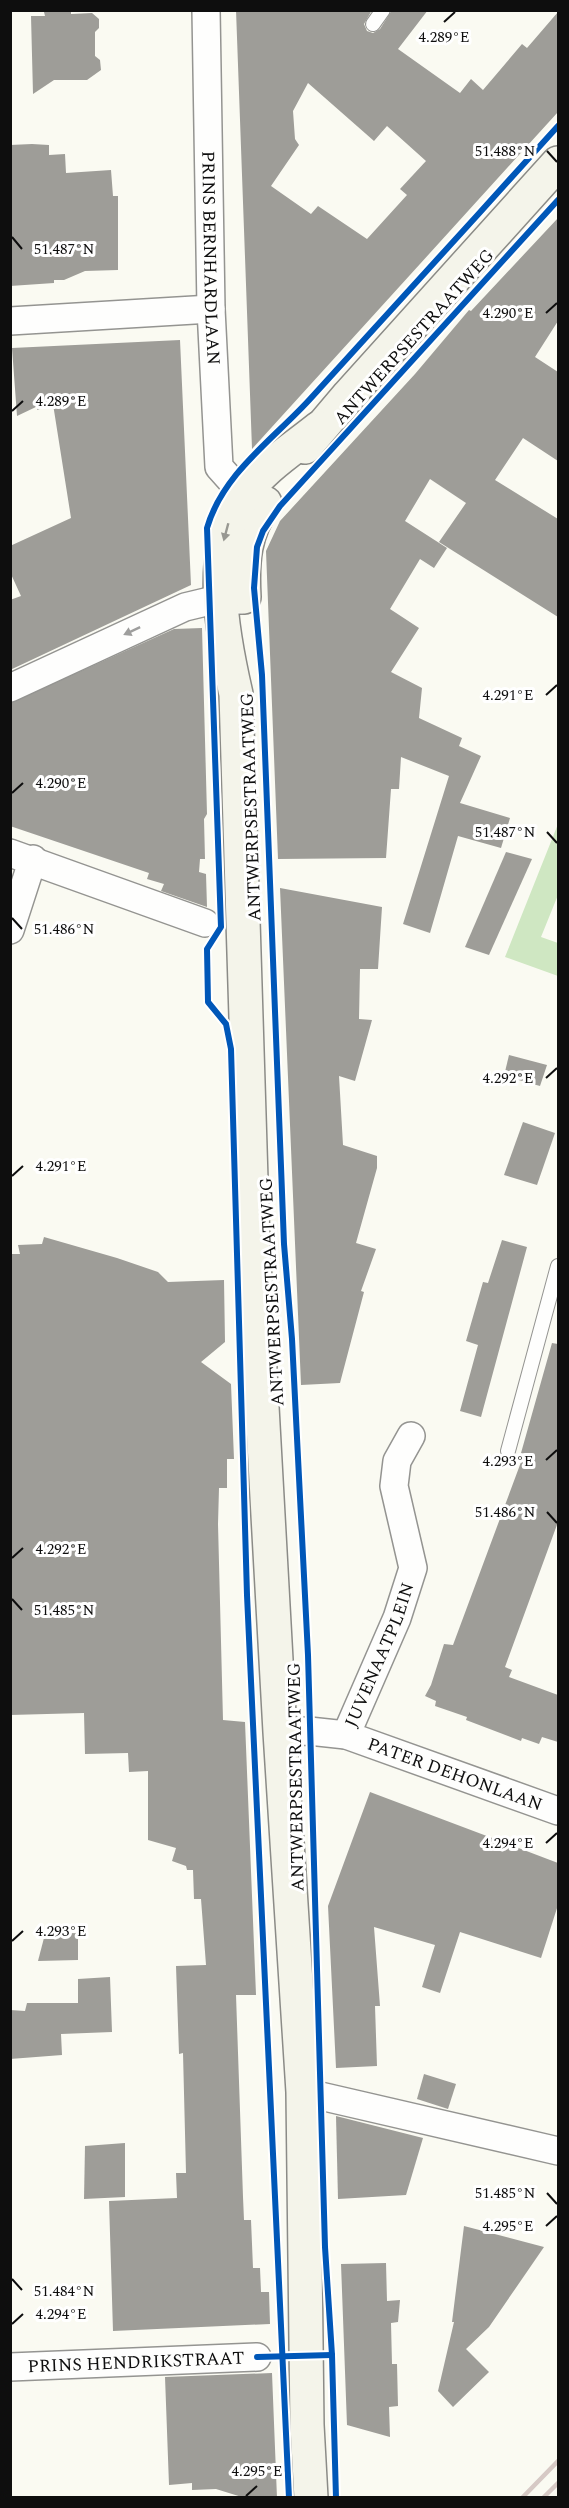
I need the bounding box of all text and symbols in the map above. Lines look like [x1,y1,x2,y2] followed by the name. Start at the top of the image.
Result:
[418,26,470,49] text: 4.289°E
[475,140,535,163] text: 51.488°N
[195,150,227,366] street label: PRINS BERNHARDLAAN
[34,238,94,261] text: 51.487°N
[327,243,501,431] street label: ANTWERPSESTRAATWEG
[482,302,534,325] text: 4.290°E
[35,390,87,413] text: 4.289°E
[221,523,230,541] one-way arrow
[124,627,141,636] one-way arrow
[482,684,534,707] text: 4.291°E
[234,692,268,922] street label: ANTWERPSESTRAATWEG
[35,772,87,795] text: 4.290°E
[475,821,535,844] text: 51.487°N
[34,918,94,941] text: 51.486°N
[482,1067,534,1090] text: 4.292°E
[35,1155,87,1178] text: 4.291°E
[253,1177,291,1407] street label: ANTWERPSESTRAATWEG
[482,1450,534,1473] text: 4.293°E
[475,1501,535,1524] text: 51.486°N
[35,1538,87,1561] text: 4.292°E
[337,1579,421,1732] street label: JUVENAATPLEIN
[34,1599,94,1622] text: 51.485°N
[281,1662,311,1892] street label: ANTWERPSESTRAATWEG
[364,1730,546,1818] street label: PATER DEHONLAAN
[482,1832,534,1855] text: 4.294°E
[35,1920,87,1943] text: 4.293°E
[475,2182,535,2205] text: 51.485°N
[482,2215,534,2238] text: 4.295°E
[34,2280,94,2303] text: 51.484°N
[35,2303,87,2326] text: 4.294°E
[27,2344,245,2380] street label: PRINS HENDRIKSTRAAT
[231,2460,283,2483] text: 4.295°E

